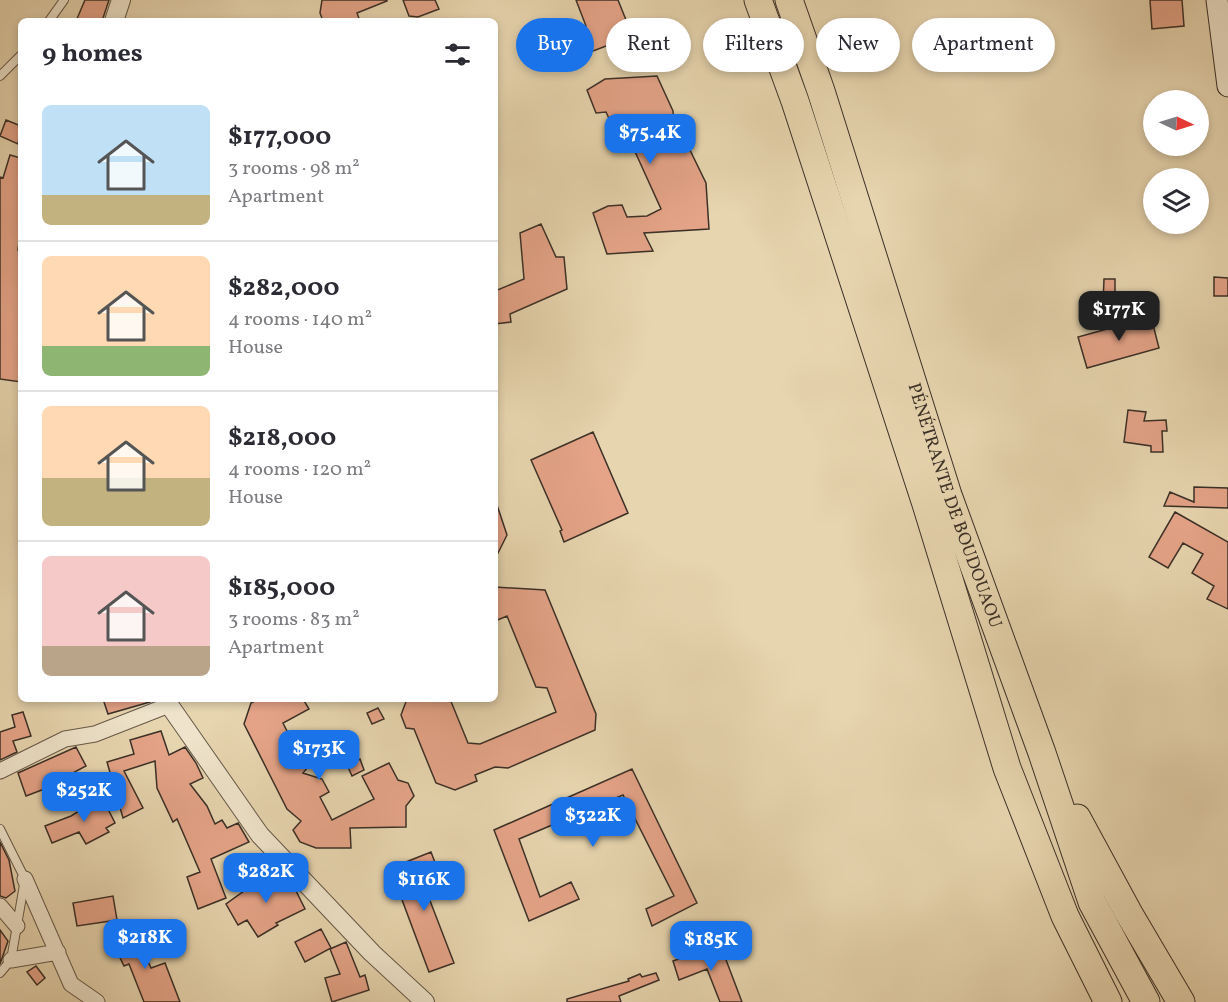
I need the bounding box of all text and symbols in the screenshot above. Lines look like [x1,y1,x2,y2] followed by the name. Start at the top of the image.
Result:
[516,18,594,72] chip: Buy
[606,18,691,72] chip: Rent
[703,18,804,72] chip: Filters
[816,18,900,72] chip: New
[912,18,1055,72] chip: Apartment
[42,36,143,72] text: 9 homes
[441,38,474,71] icon: filters
[1143,90,1209,156] north arrow
[1143,90,1209,234] map controls
[601,114,699,165] pin: $75.4K
[228,119,331,155] text: $177,000
[619,119,681,147] text: $75.4K
[90,129,162,201] icon: home
[228,155,360,183] text: 3 rooms · 98 m²
[1143,168,1209,234] button: layers
[228,183,324,211] text: Apartment
[228,270,340,306] text: $282,000
[90,280,162,352] icon: home
[1077,291,1161,342] pin: $177K
[1093,296,1145,324] text: $177K
[228,306,372,334] text: 4 rooms · 140 m²
[228,334,283,362] text: House
[901,380,1008,632] street label: PÉNÉTRANTE DE BOUDOUAOU
[228,420,336,456] text: $218,000
[90,430,162,502] icon: home
[228,456,371,484] text: 4 rooms · 120 m²
[228,484,283,512] text: House
[228,570,335,606] text: $185,000
[90,580,162,652] icon: home
[228,606,360,634] text: 3 rooms · 83 m²
[228,634,324,662] text: Apartment
[277,730,361,781] pin: $173K
[292,735,346,763] text: $173K
[42,772,126,823] pin: $252K
[56,777,112,805] text: $252K
[551,797,635,848] pin: $322K
[565,802,621,830] text: $322K
[224,853,308,904] pin: $282K
[237,858,295,886] text: $282K
[382,861,466,912] pin: $116K
[398,866,450,894] text: $116K
[103,919,187,970] pin: $218K
[669,921,753,972] pin: $185K
[118,924,172,952] text: $218K
[684,926,738,954] text: $185K

